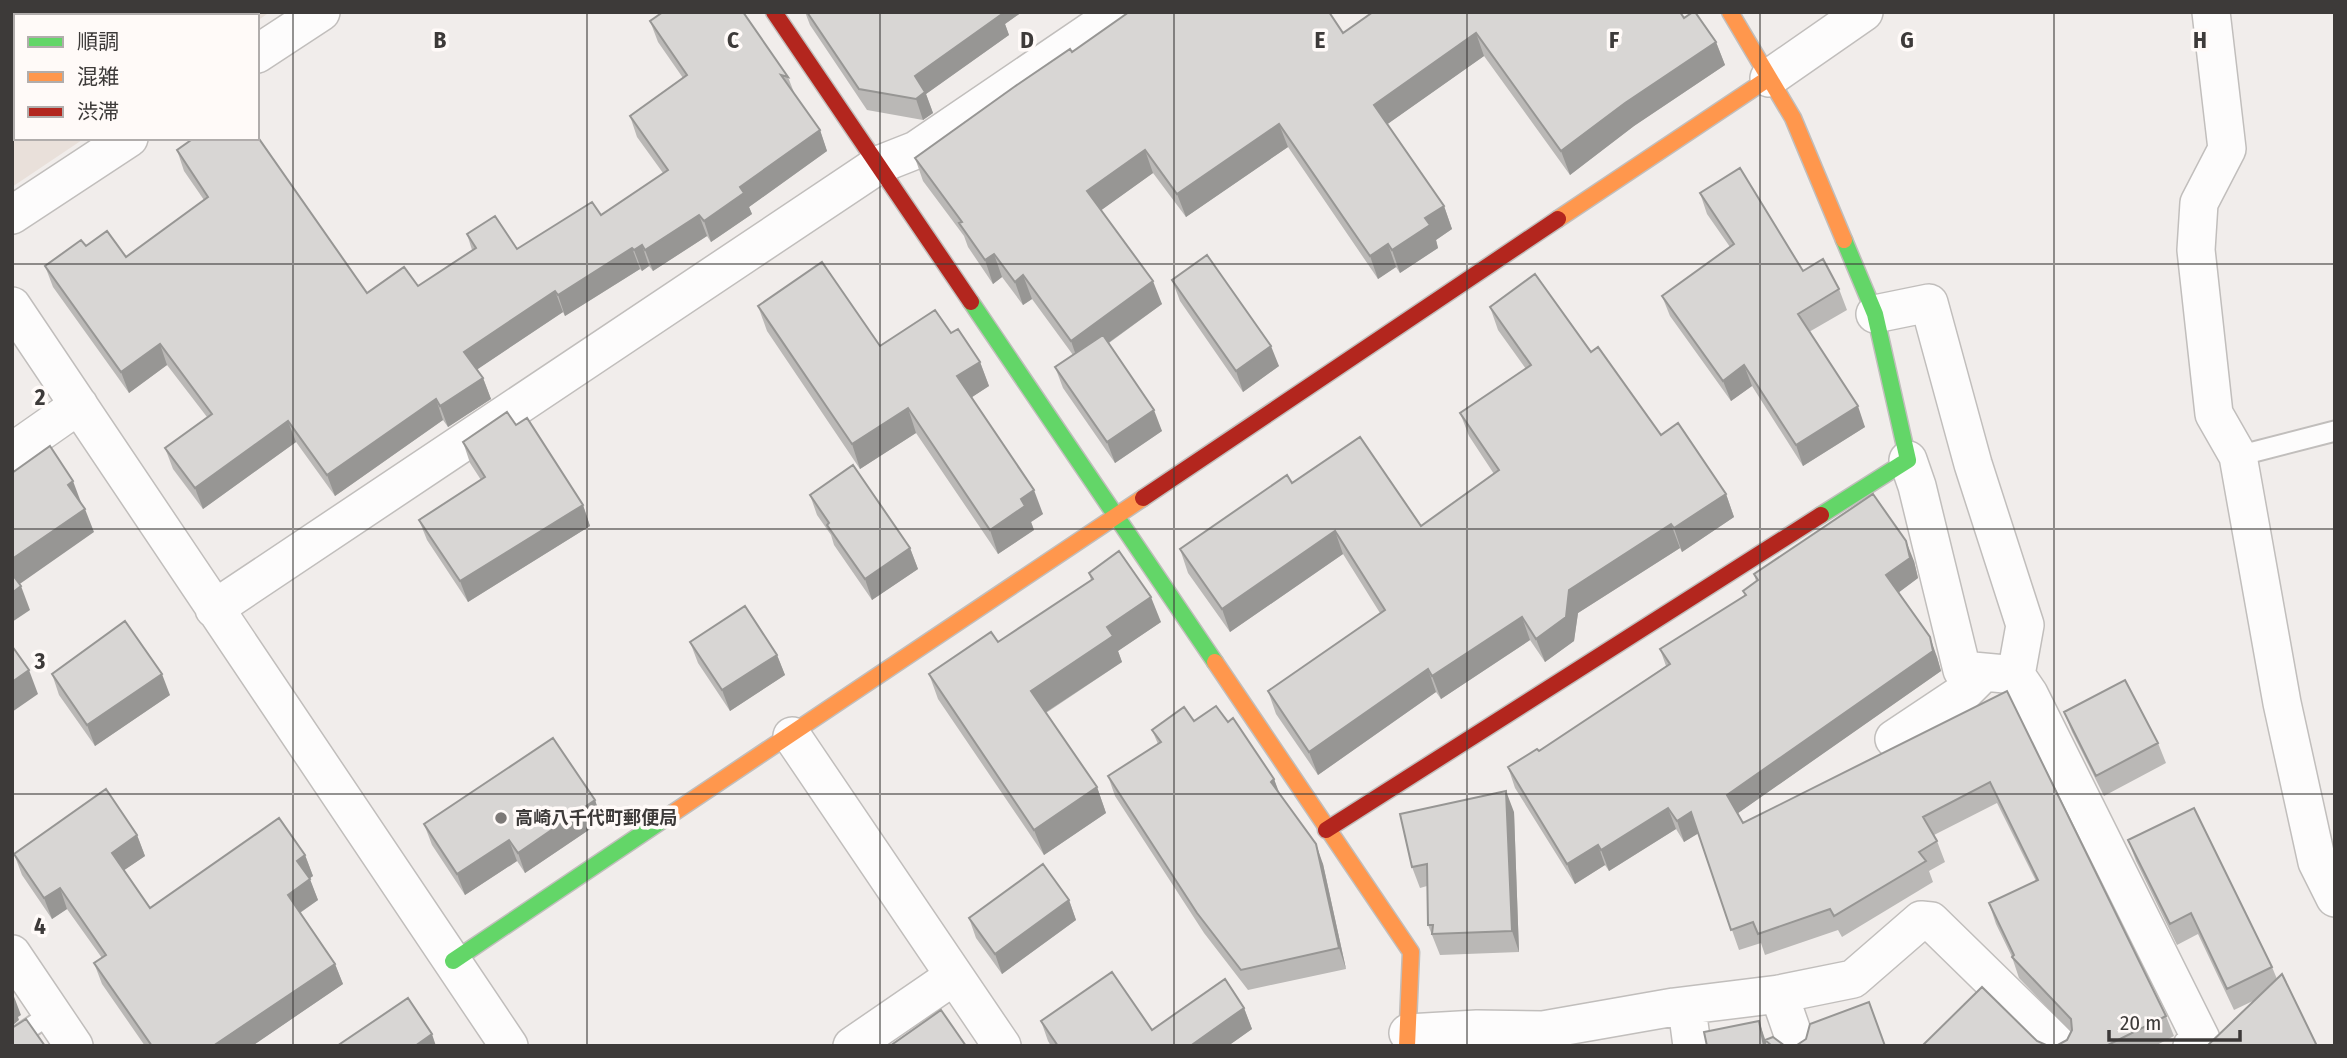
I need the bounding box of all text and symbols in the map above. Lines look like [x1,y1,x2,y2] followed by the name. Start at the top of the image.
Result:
[14,14,259,140] legend
[434,26,447,54] text: B
[727,26,739,54] text: C
[1020,26,1034,54] text: D
[1315,26,1326,54] text: E
[1609,26,1619,54] text: F
[1900,26,1914,54] text: G
[2193,26,2207,54] text: H
[77,29,119,55] text: 順調
[77,64,119,90] text: 混雑
[77,99,119,125] text: 渋滞
[34,383,46,411] text: 2
[34,647,46,675] text: 3
[515,807,677,829] place label: 高崎八千代町郵便局
[493,810,509,826] marker: 高崎八千代町郵便局
[34,912,46,940] text: 4
[2109,998,2240,1042] scale bar
[2120,1010,2161,1036] text: 20 m

